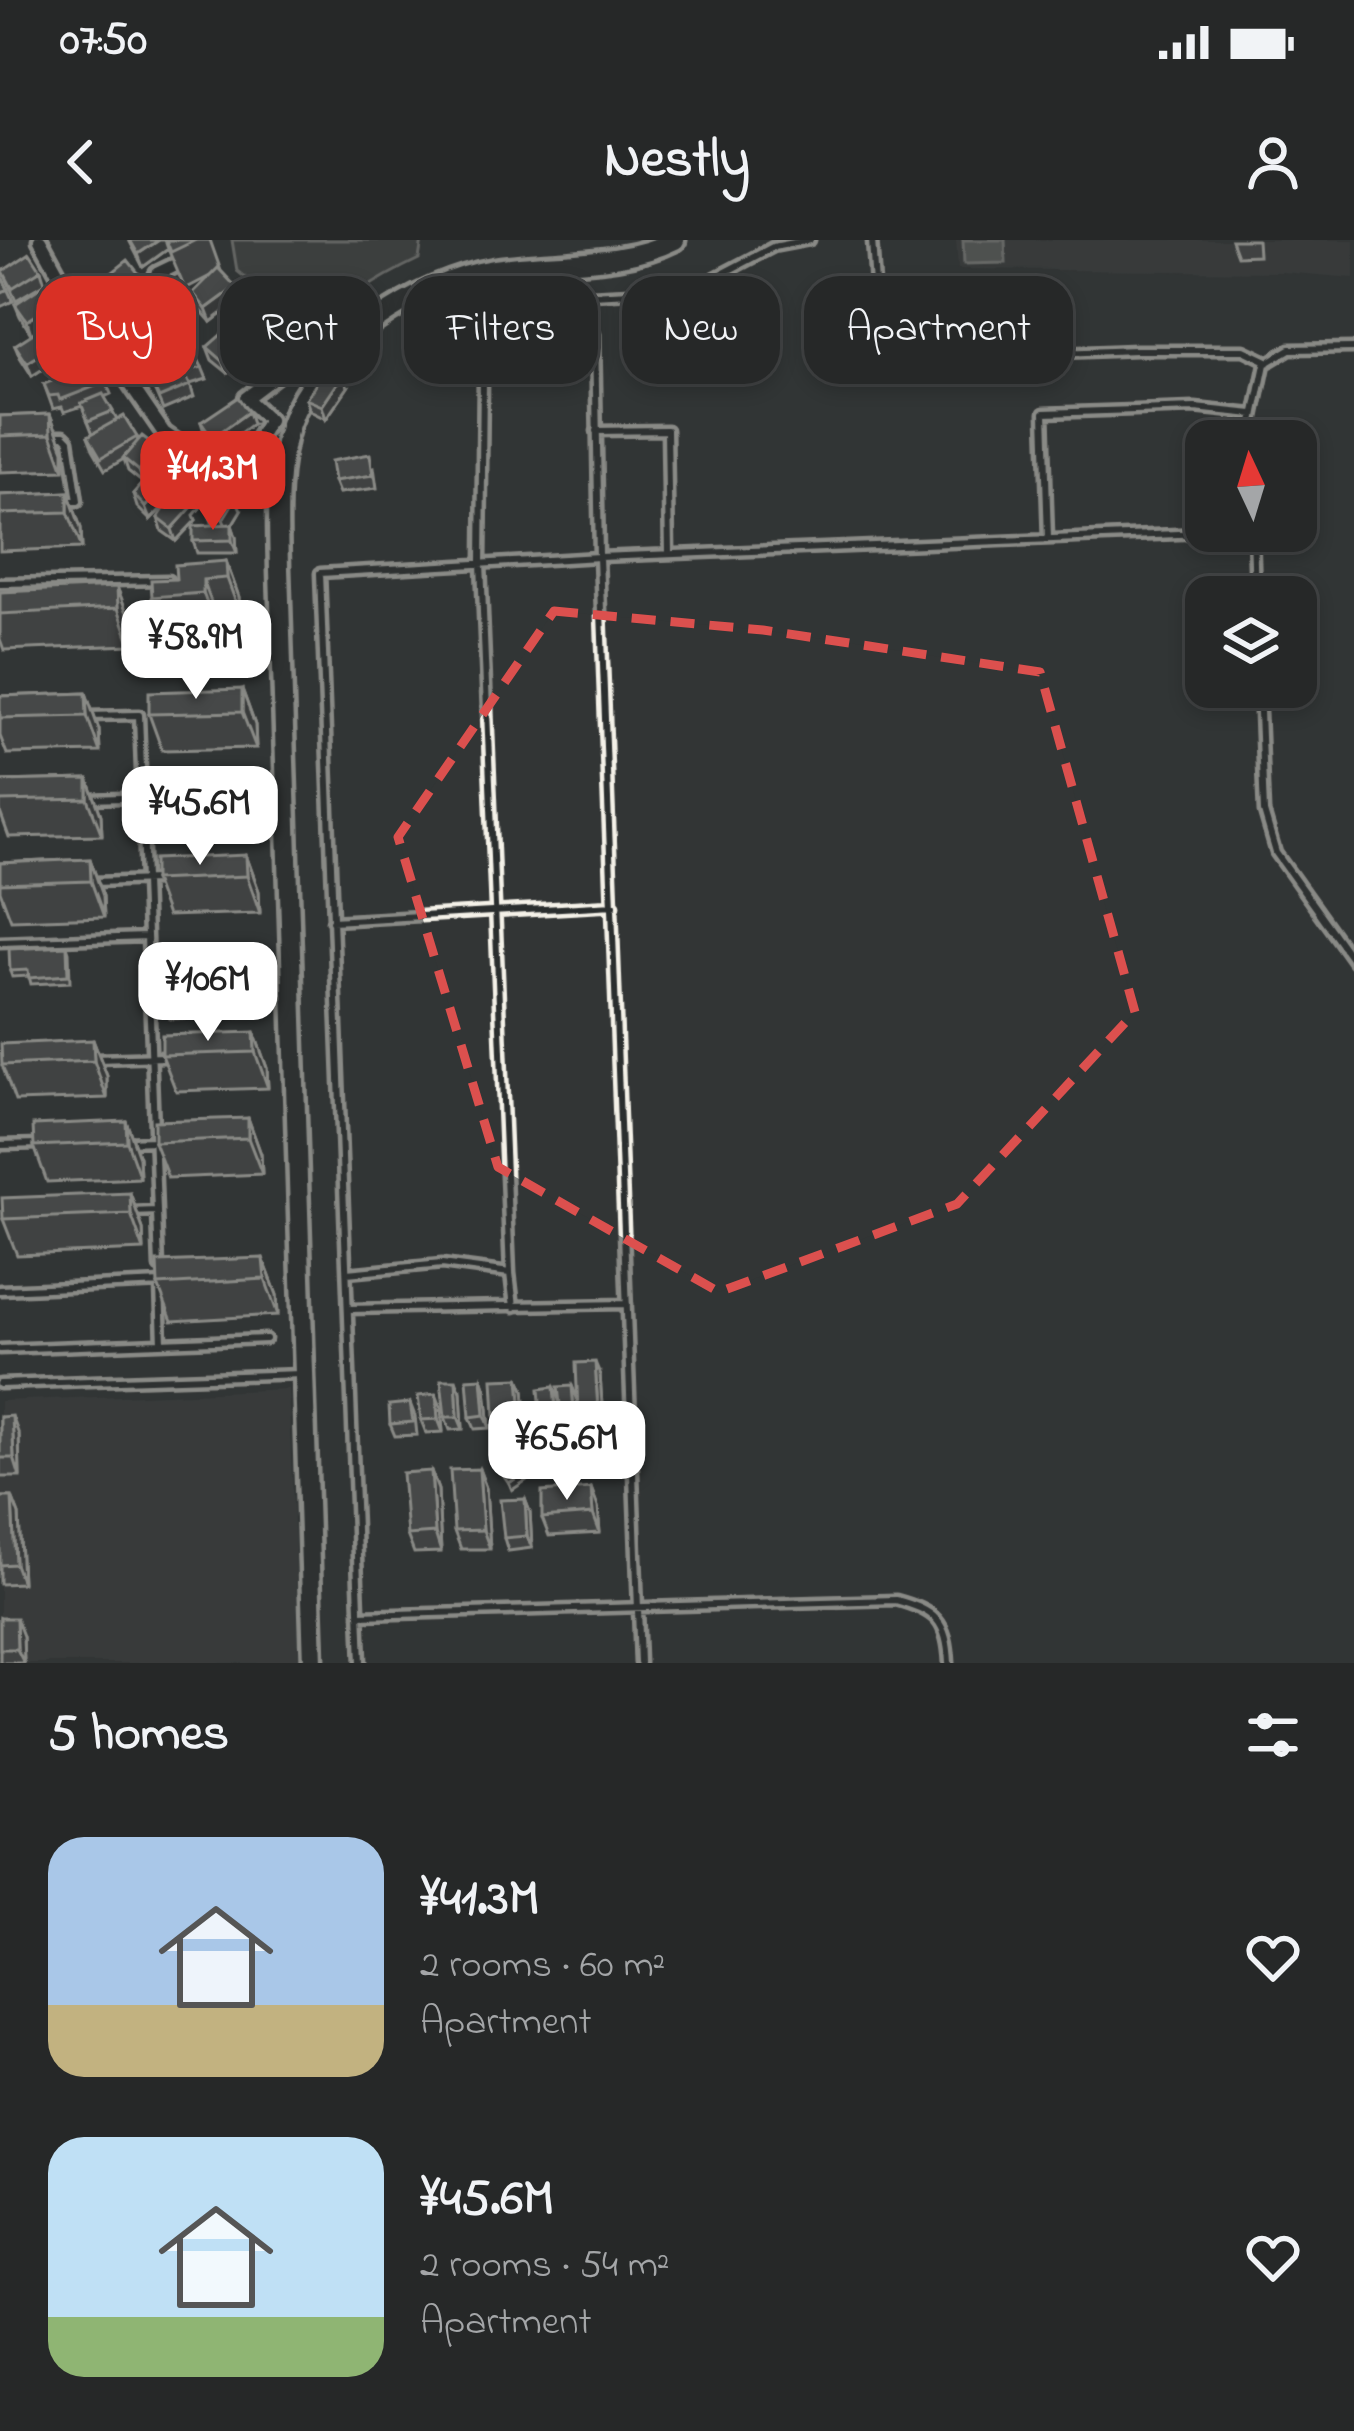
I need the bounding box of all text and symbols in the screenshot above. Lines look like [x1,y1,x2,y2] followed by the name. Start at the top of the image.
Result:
[60,9,147,75] text: 07:50
[604,123,750,201] text: Nestly
[48,129,114,195] icon: back
[1240,129,1306,195] icon: person
[36,276,196,384] chip: Buy
[220,276,380,384] chip: Rent
[404,276,598,384] chip: Filters
[622,276,780,384] chip: New
[804,276,1073,384] chip: Apartment
[1185,420,1317,552] north arrow
[1185,420,1317,708] map controls
[115,431,311,533] pin: ¥41.3M
[167,441,259,498] text: ¥41.3M
[1185,576,1317,708] button: layers
[98,600,294,702] pin: ¥58.9M
[148,610,244,667] text: ¥58.9M
[102,766,298,868] pin: ¥45.6M
[149,776,251,833] text: ¥45.6M
[124,942,292,1044] pin: ¥106M
[165,952,251,1009] text: ¥106M
[469,1401,665,1503] pin: ¥65.6M
[515,1411,619,1468] text: ¥65.6M
[48,1698,229,1773] text: 5 homes
[1240,1702,1306,1768] icon: filters
[420,1863,540,1938] text: ¥41.3M
[144,1885,288,2029] icon: home
[1240,1924,1306,1990] icon: heart
[420,1938,665,1995] text: 2 rooms · 60 m²
[420,1995,592,2052] text: Apartment
[420,2163,554,2238] text: ¥45.6M
[144,2185,288,2329] icon: home
[1240,2224,1306,2290] icon: heart
[420,2238,670,2295] text: 2 rooms · 54 m²
[420,2295,592,2352] text: Apartment

